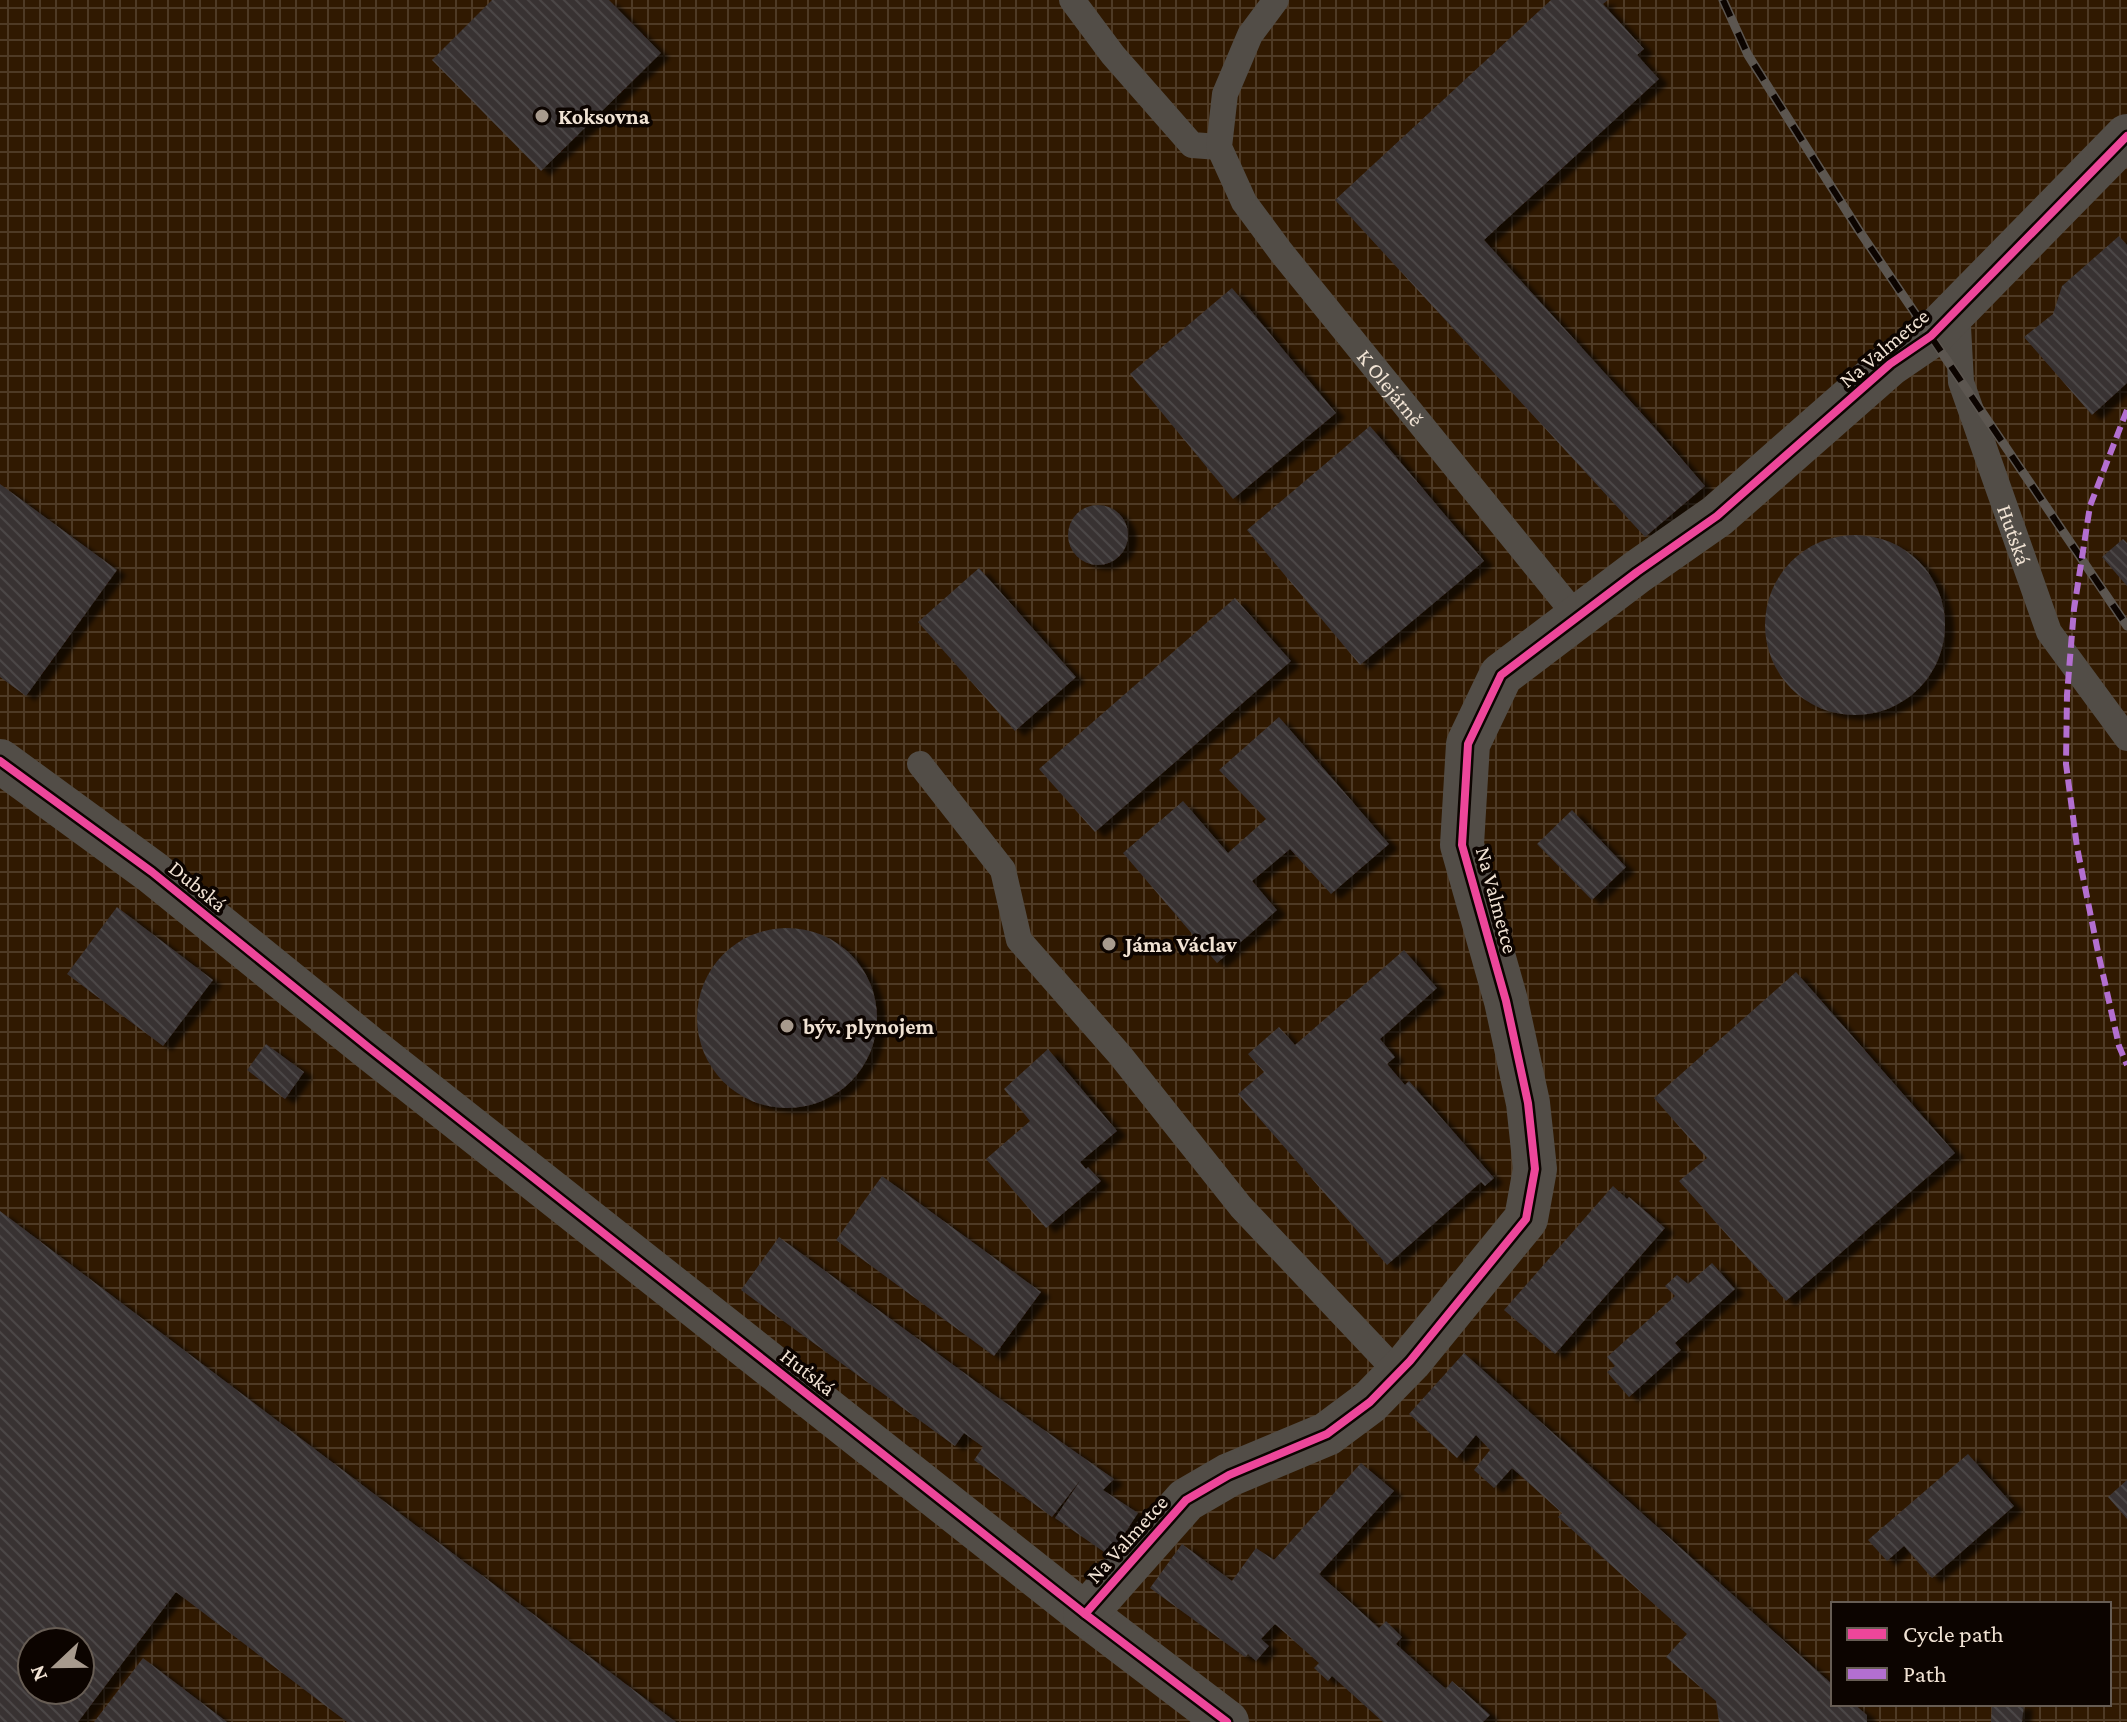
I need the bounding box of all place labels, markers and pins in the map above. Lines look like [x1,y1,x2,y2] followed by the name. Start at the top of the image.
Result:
[558,104,650,129] place label: Koksovna
[533,107,551,125] marker: Koksovna
[1123,932,1237,957] place label: Jáma Václav
[1100,935,1118,953] marker: Jáma Václav
[802,1014,934,1039] place label: býv. plynojem
[778,1017,796,1035] marker: býv. plynojem

